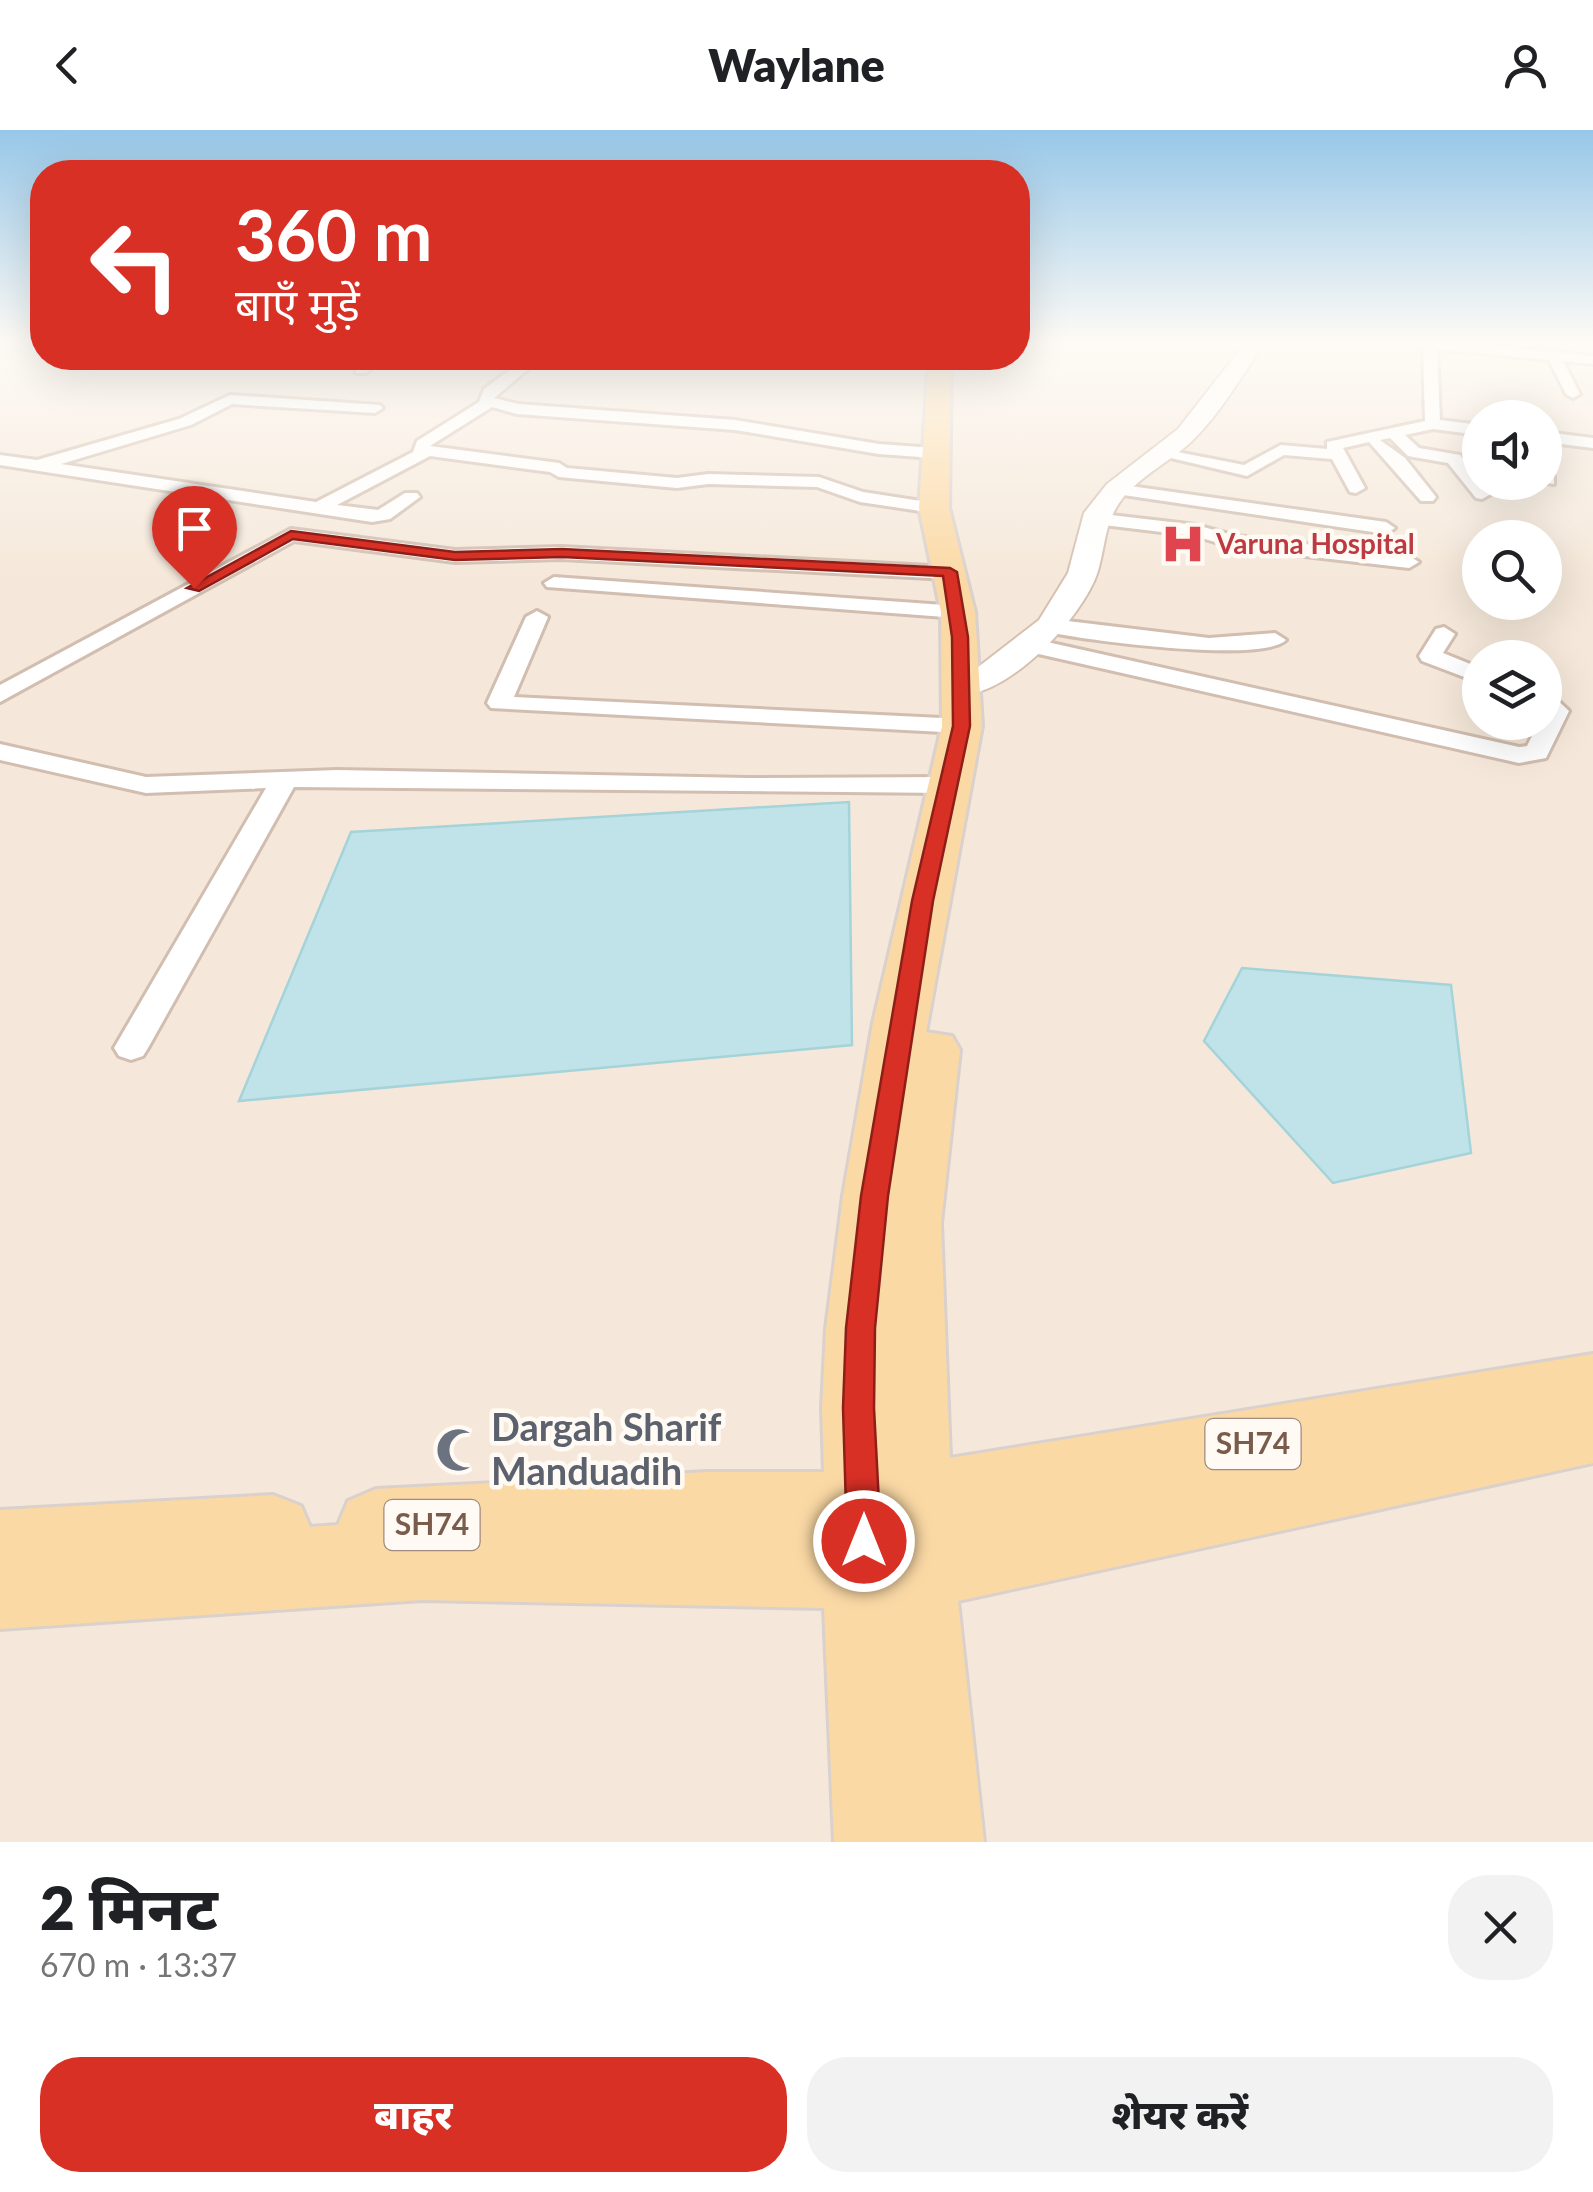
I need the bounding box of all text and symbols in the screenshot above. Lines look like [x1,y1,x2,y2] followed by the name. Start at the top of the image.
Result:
[40,38,95,93] icon: back
[708,38,885,92] text: Waylane
[1498,38,1553,93] icon: person
[235,192,432,276] text: 360 m
[70,200,200,330] icon: left
[235,277,360,331] text: बाएँ मुड़ें
[1462,400,1562,740] map controls
[1462,400,1562,500] button: sound
[152,486,237,589] pin
[167,501,222,556] icon: arrive
[1159,520,1207,568] hospital icon: Varuna Hospital
[1462,520,1562,620] button: search
[1215,526,1415,560] place label: Varuna Hospital
[1462,640,1562,740] button: layers
[491,1403,722,1493] place label: Dargah Sharif Manduadih
[1206,1419,1300,1469] road number: SH74
[434,1426,482,1474] mosque icon: Dargah Sharif Manduadih
[812,1489,916,1593] position arrow
[384,1500,480,1550] road number: SH74
[40,1871,218,1943] text: 2 मिनट
[1448,1875,1553,1980] button: close
[40,1945,237,1984] text: 670 m · 13:37
[40,2057,787,2172] button: बाहर
[807,2057,1553,2172] button: शेयर करें

